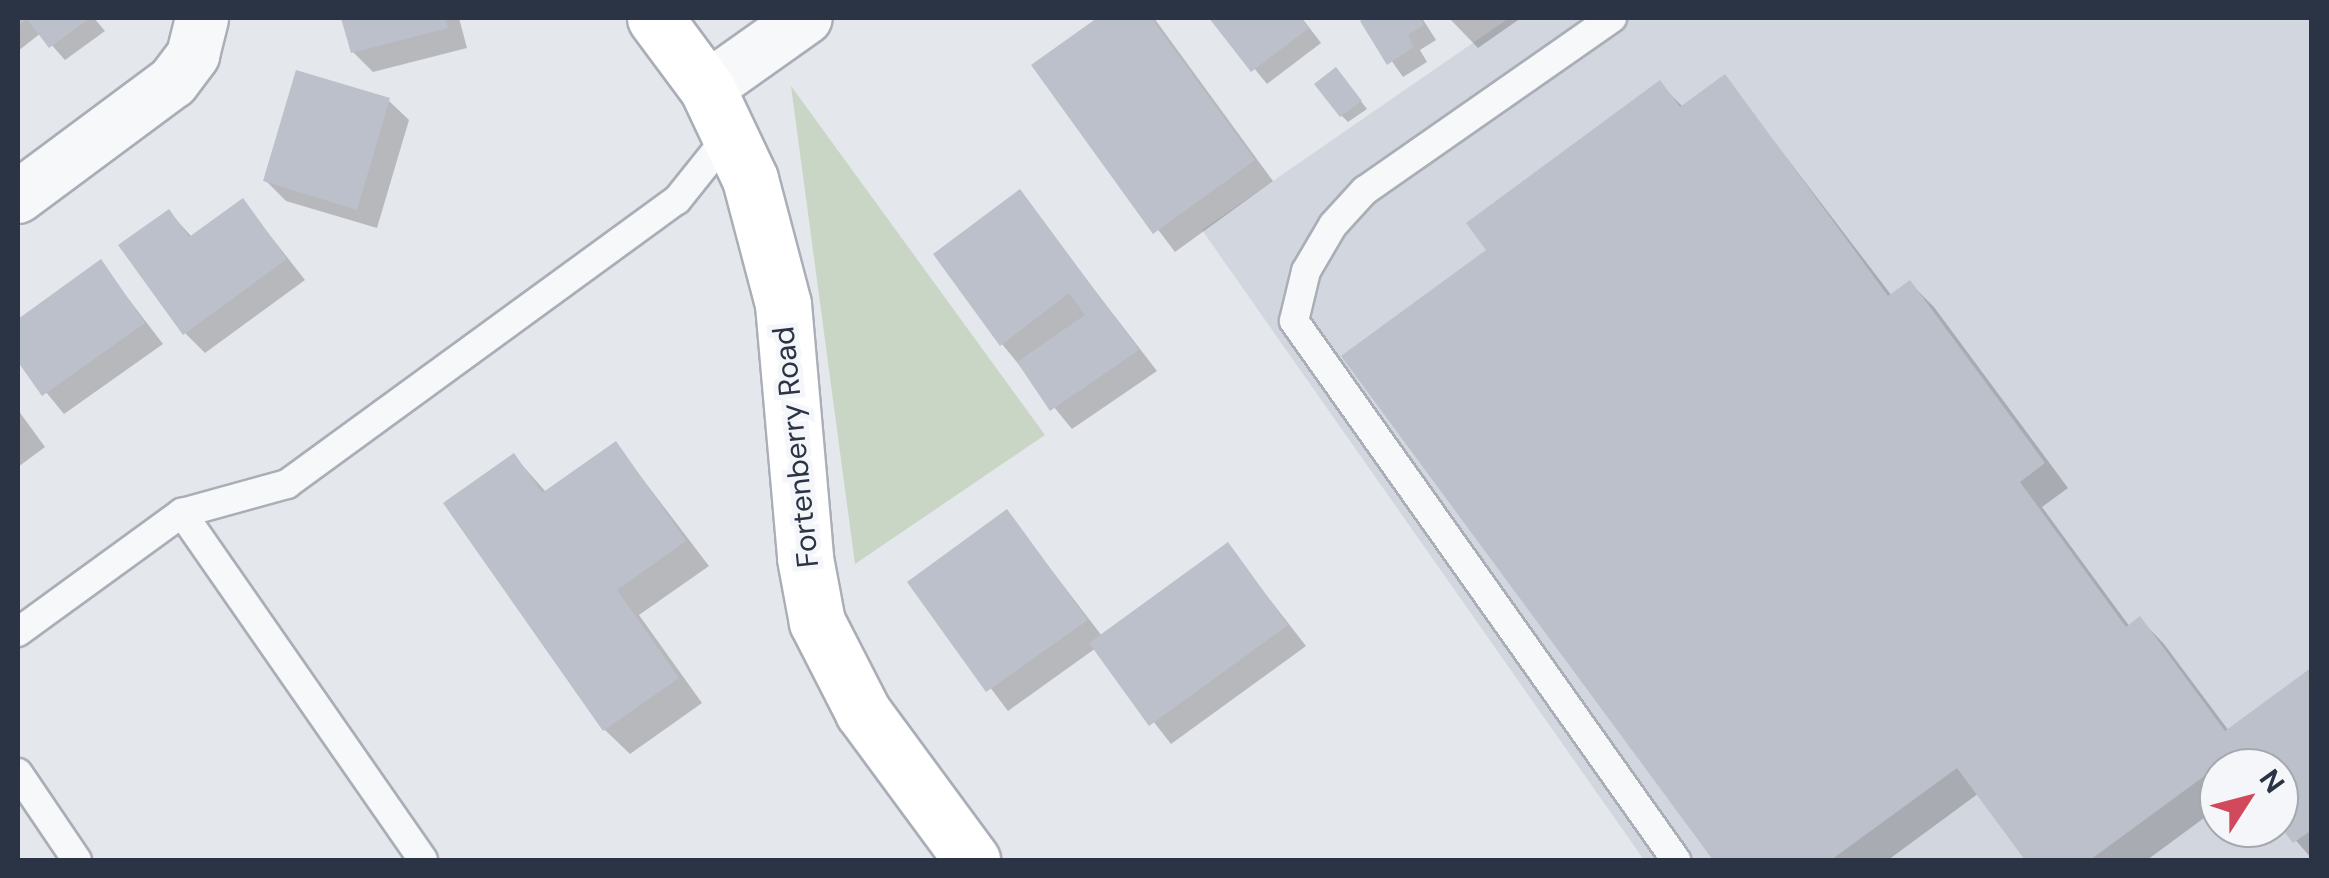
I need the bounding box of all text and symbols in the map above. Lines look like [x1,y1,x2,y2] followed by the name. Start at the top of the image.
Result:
[765,325,827,569] street label: Fortenberry Road
[2199,748,2299,848] north arrow
[2251,762,2293,800] text: N

